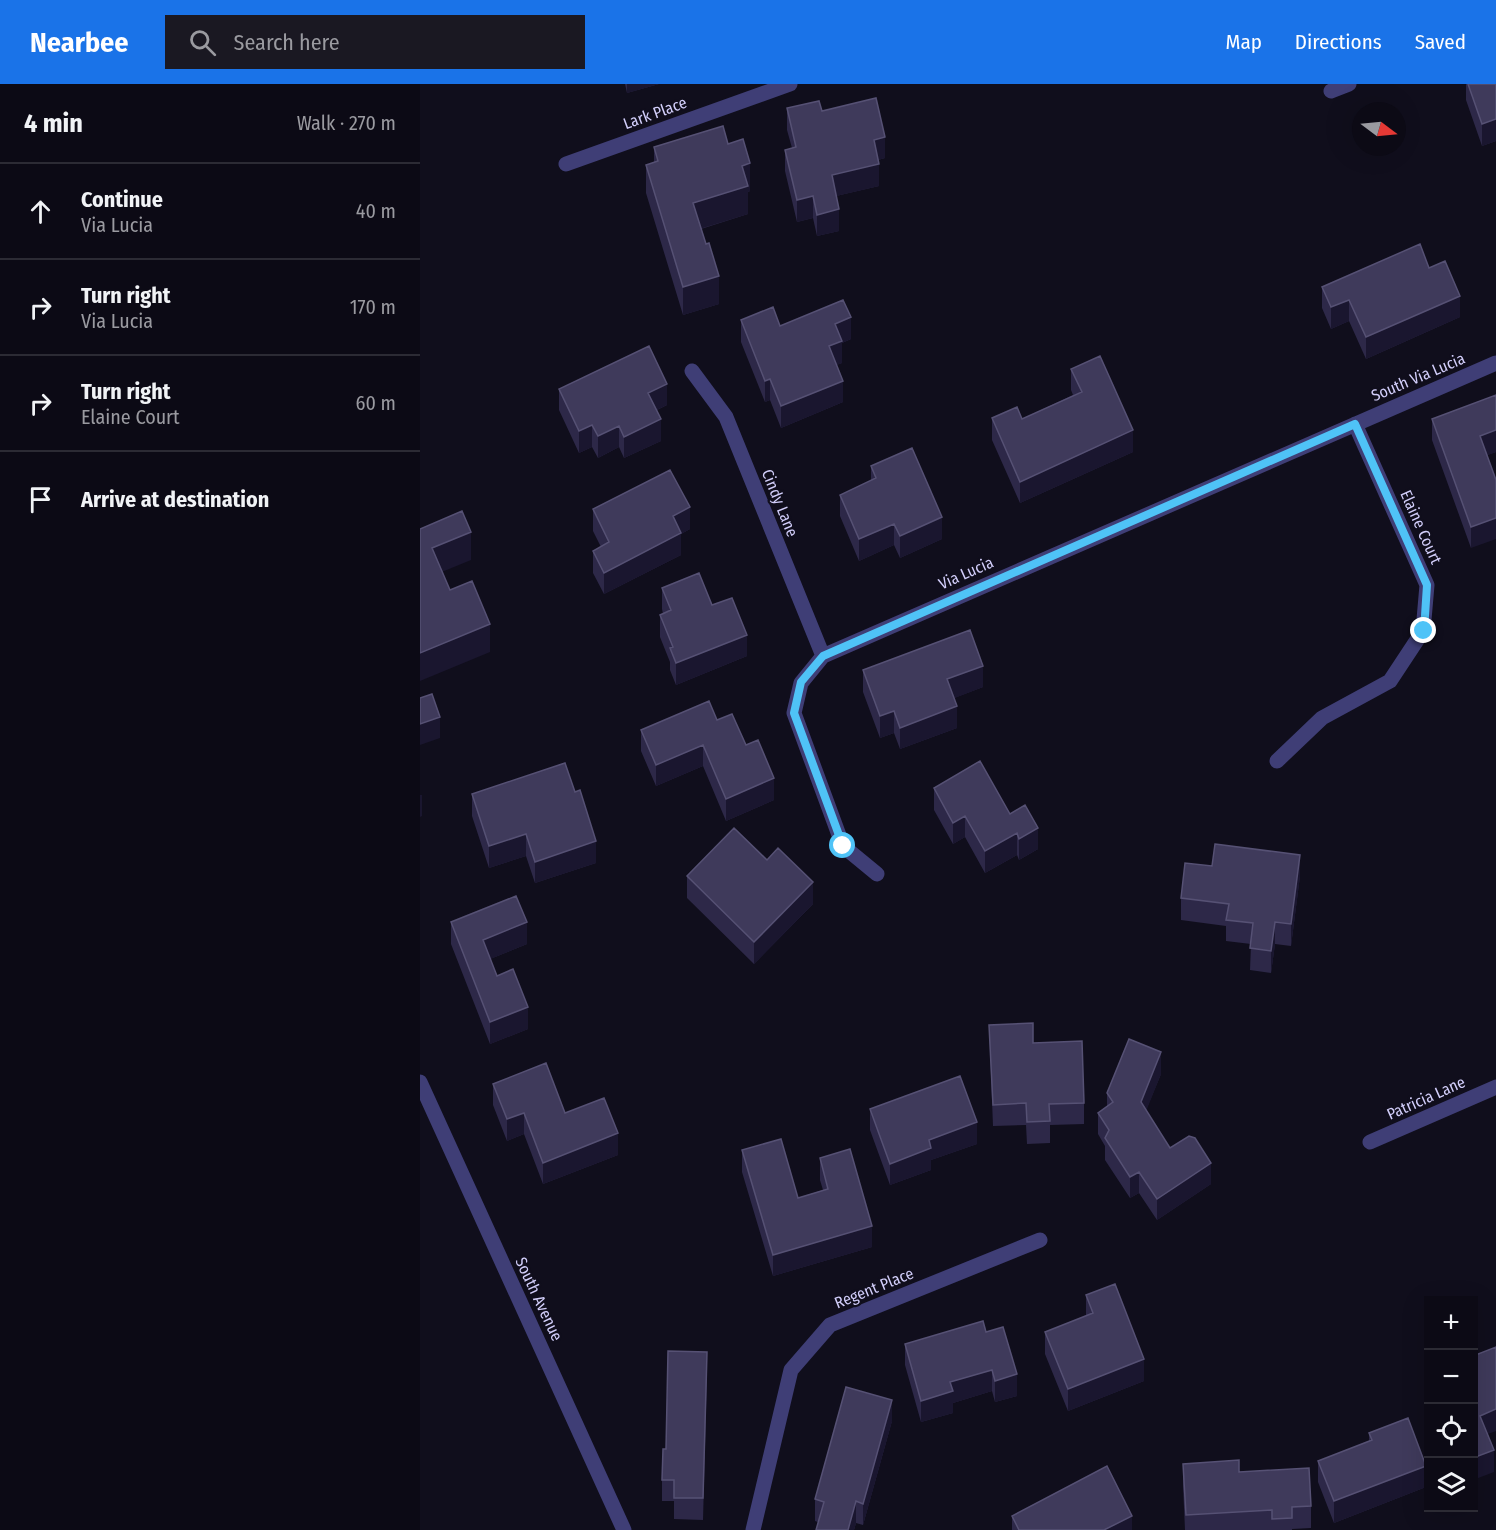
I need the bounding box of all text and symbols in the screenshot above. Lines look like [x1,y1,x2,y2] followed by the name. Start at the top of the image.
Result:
[165,15,585,69] search box
[30,26,129,59] text: Nearbee
[186,26,219,59] icon: search
[234,29,340,56] text: Search here
[1225,29,1262,55] text: Map
[1295,29,1382,55] text: Directions
[1415,29,1466,55] text: Saved
[621,93,689,133] street label: Lark Place
[1352,102,1406,156] north arrow
[24,108,83,139] text: 4 min
[297,111,396,135] text: Walk · 270 m
[81,186,163,213] text: Continue
[24,195,57,228] icon: ahead
[356,199,396,223] text: 40 m
[81,213,153,237] text: Via Lucia
[81,282,170,309] text: Turn right
[24,291,57,324] icon: right
[350,295,396,319] text: 170 m
[81,309,153,333] text: Via Lucia
[1368,349,1468,405] street label: South Via Lucia
[81,378,170,405] text: Turn right
[24,387,57,420] icon: right
[356,391,396,415] text: 60 m
[81,405,180,429] text: Elaine Court
[758,466,802,540] street label: Cindy Lane
[24,483,57,516] icon: arrive
[81,486,269,513] text: Arrive at destination
[1396,487,1446,568] street label: Elaine Court
[936,553,996,593] street label: Via Lucia
[1410,617,1436,643] route end
[829,832,855,858] route start
[1384,1072,1468,1124] street label: Patricia Lane
[511,1254,567,1344] street label: South Avenue
[832,1263,916,1312] street label: Regent Place
[1424,1296,1478,1512] map controls
[1424,1296,1478,1350] button: +
[1424,1350,1478,1404] button: −
[1424,1404,1478,1458] button: locate
[1424,1458,1478,1512] button: layers

